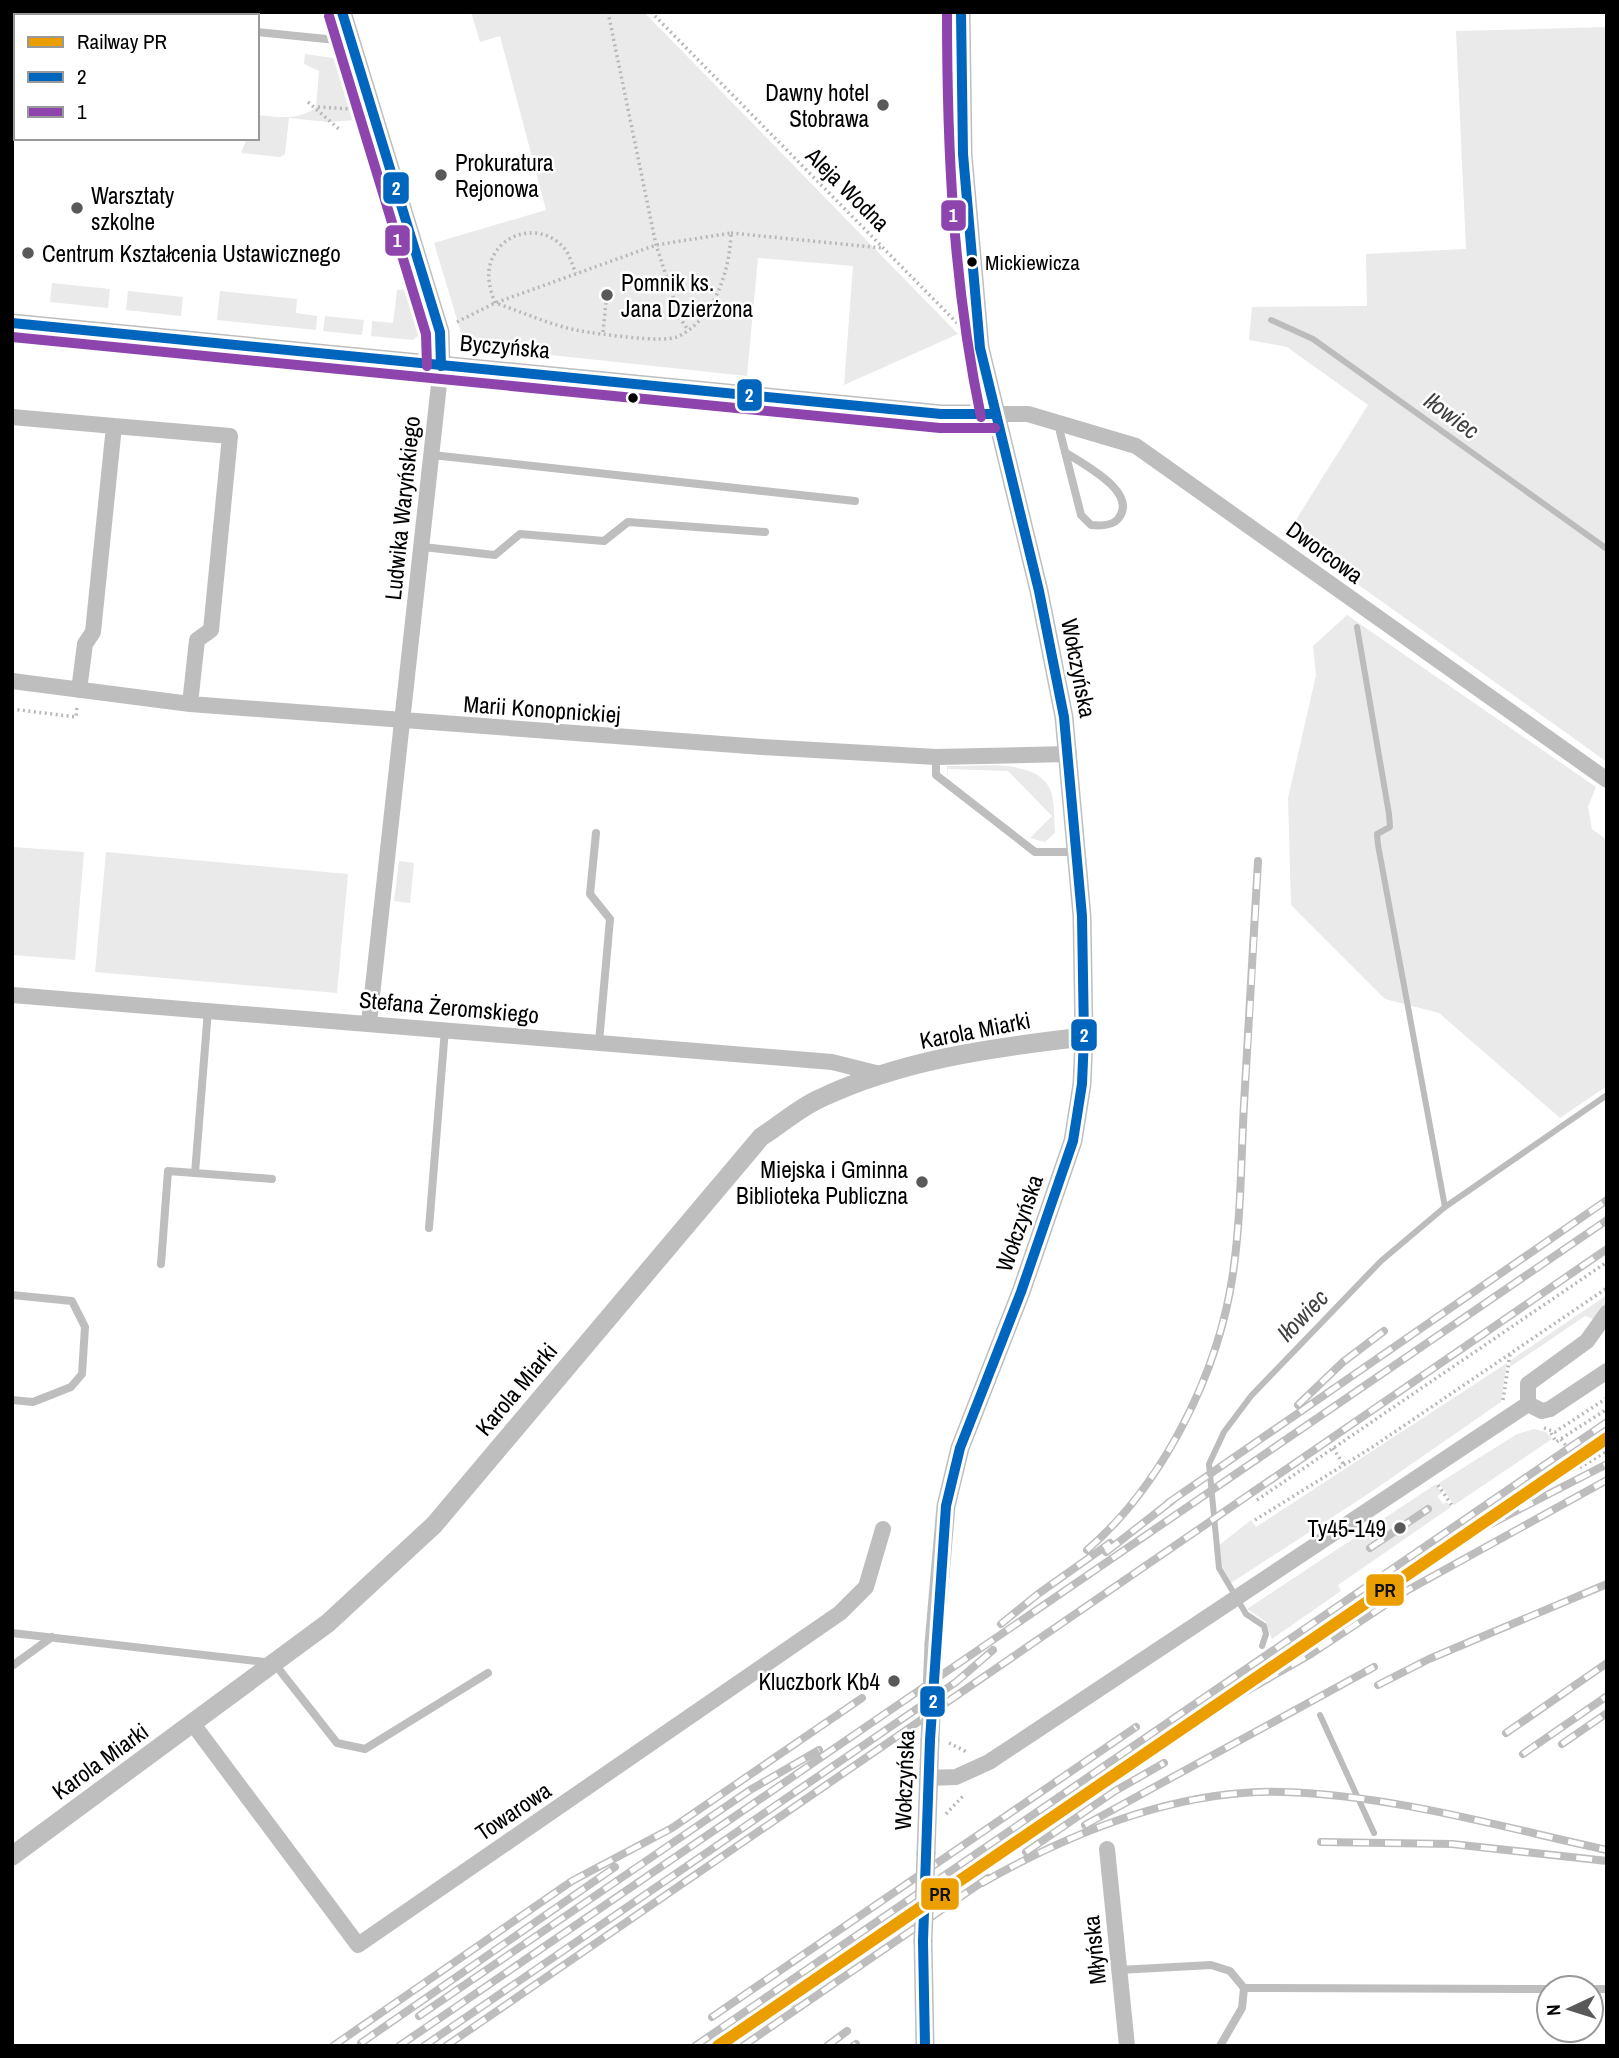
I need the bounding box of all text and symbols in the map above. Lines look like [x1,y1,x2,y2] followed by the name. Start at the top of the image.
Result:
[14,14,259,140] legend
[77,27,167,56] text: Railway PR
[77,62,87,91] text: 2
[765,77,869,134] place label: Dawny hotel Stobrawa
[77,97,87,126] text: 1
[875,97,891,113] marker: Dawny hotel Stobrawa
[799,140,897,238] street label: Aleja Wodna
[455,147,554,204] place label: Prokuratura Rejonowa
[433,167,449,183] marker: Prokuratura Rejonowa
[382,171,410,205] line badge: 2
[392,175,401,201] text: 2
[91,180,175,237] place label: Warsztaty szkolne
[940,199,967,232] line badge: 1
[69,200,85,216] marker: Warsztaty szkolne
[949,202,958,228] text: 1
[384,224,411,257] line badge: 1
[393,227,402,253] text: 1
[42,238,341,269] place label: Centrum Kształcenia Ustawicznego
[20,245,36,261] marker: Centrum Kształcenia Ustawicznego
[985,248,1080,277] place label: Mickiewicza
[965,255,979,269] marker: Mickiewicza
[621,267,754,324] place label: Pomnik ks. Jana Dzierżona
[599,287,615,303] marker: Pomnik ks. Jana Dzierżona
[459,327,552,365] street label: Byczyńska
[736,378,763,412] line badge: 2
[745,382,754,408] text: 2
[1418,384,1486,446] water label: Iłowiec
[626,391,640,405] unlabelled marker
[377,414,427,602] street label: Ludwika Waryńskiego
[1280,514,1370,591] street label: Dworcowa
[1054,616,1104,721] street label: Wołczyńska
[462,688,622,730] street label: Marii Konopnickiej
[358,984,540,1030] street label: Stefana Żeromskiego
[917,1004,1033,1056] street label: Karola Miarki
[1070,1018,1098,1052] line badge: 2
[1080,1022,1089,1048] text: 2
[736,1154,909,1211] place label: Miejska i Gminna Biblioteka Publiczna
[988,1170,1050,1275] street label: Wołczyńska
[914,1174,930,1190] marker: Miejska i Gminna Biblioteka Publiczna
[1269,1282,1335,1348] water label: Iłowiec
[468,1336,564,1442] street label: Karola Miarki
[1307,1513,1386,1544] place label: Ty45-149
[1392,1520,1408,1536] marker: Ty45-149
[1365,1573,1405,1607] line badge: PR
[1374,1577,1396,1603] text: PR
[758,1666,881,1697] place label: Kluczbork Kb4
[886,1673,902,1689] marker: Kluczbork Kb4
[919,1685,946,1718] line badge: 2
[929,1688,938,1714] text: 2
[46,1715,154,1807] street label: Karola Miarki
[887,1729,921,1831] street label: Wołczyńska
[469,1774,557,1848] street label: Towarowa
[920,1877,960,1911] line badge: PR
[929,1881,951,1907] text: PR
[1075,1913,1113,1986] street label: Młyńska
[1535,1974,1605,2044] north arrow
[1540,2004,1566,2017] text: N

